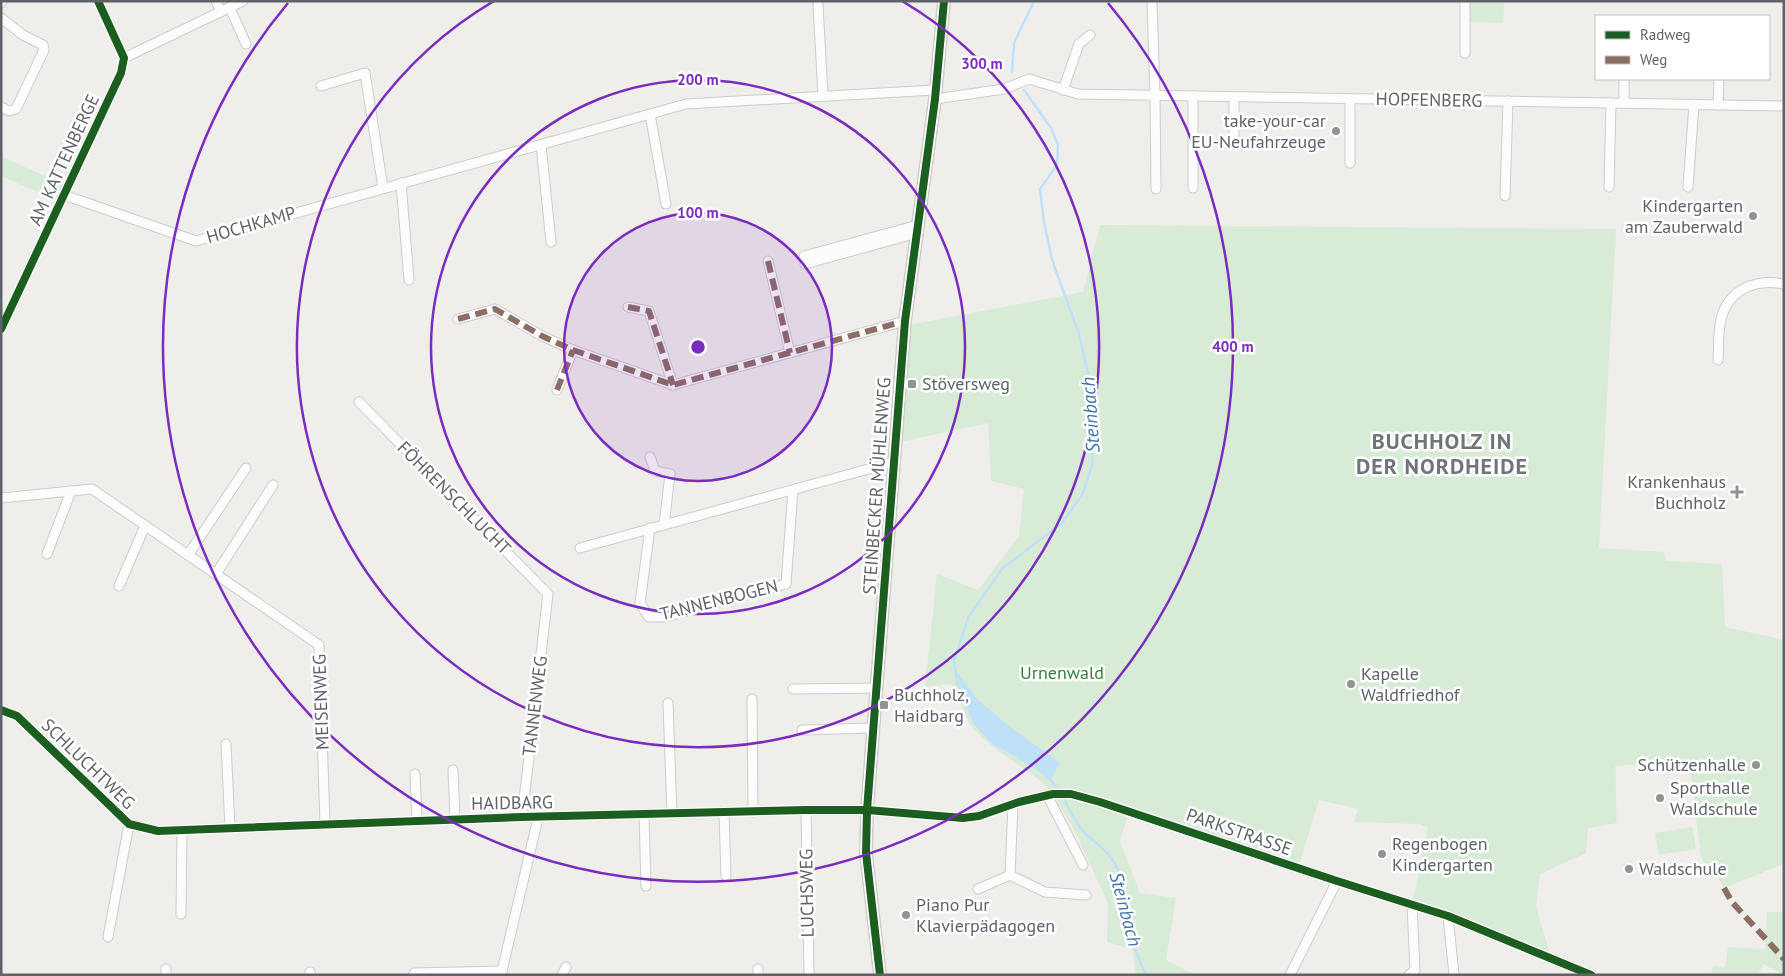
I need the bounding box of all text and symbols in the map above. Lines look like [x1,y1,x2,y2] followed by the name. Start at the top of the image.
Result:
[1595,15,1770,80] legend
[1640,25,1691,44] text: Radweg
[1640,50,1667,69] text: Weg
[961,54,1003,73] text: 300 m
[677,70,719,89] text: 200 m
[1375,87,1483,112] street label: HOPFENBERG
[23,90,104,229] street label: AM KATTENBERGE
[1191,109,1326,153] place label: take-your-car EU-Neufahrzeuge
[1330,125,1342,137] marker: take-your-car EU-Neufahrzeuge
[1625,194,1743,238] place label: Kindergarten am Zauberwald
[203,201,298,248] street label: HOCHKAMP
[677,203,719,222] text: 100 m
[1747,210,1759,222] marker: Kindergarten am Zauberwald
[1212,337,1254,356] text: 400 m
[689,338,707,356] centre of rings
[922,372,1010,395] place label: Stöversweg
[1075,376,1105,454] water label: Steinbach
[857,377,896,595] street label: STEINBECKER MÜHLENWEG
[906,378,918,390] marker: Stöversweg
[1356,427,1528,480] district label: BUCHHOLZ IN DER NORDHEIDE
[393,436,516,559] street label: FÖHRENSCHLUCHT
[1627,470,1726,514] place label: Krankenhaus Buchholz
[1730,485,1744,499] marker: Krankenhaus Buchholz
[657,574,780,625] street label: TANNENBOGEN
[307,654,334,750] street label: MEISENWEG
[517,654,552,757] street label: TANNENWEG
[1020,661,1104,684] park label: Urnenwald
[1361,662,1461,706] place label: Kapelle Waldfriedhof
[1345,678,1357,690] marker: Kapelle Waldfriedhof
[894,683,969,727] place label: Buchholz, Haidbarg
[878,699,890,711] marker: Buchholz, Haidbarg
[37,713,140,814] street label: SCHLUCHTWEG
[1637,753,1746,776] place label: Schützenhalle
[1750,759,1762,771] marker: Schützenhalle
[1670,776,1758,820] place label: Sporthalle Waldschule
[471,790,553,815] street label: HAIDBARG
[1654,792,1666,804] marker: Sporthalle Waldschule
[1183,803,1295,860] street label: PARKSTRASSE
[1392,832,1493,876] place label: Regenbogen Kindergarten
[1376,848,1388,860] marker: Regenbogen Kindergarten
[794,849,819,937] street label: LUCHSWEG
[1639,857,1727,880] place label: Waldschule
[1623,863,1635,875] marker: Waldschule
[1105,869,1147,949] water label: Steinbach
[916,893,1055,937] place label: Piano Pur Klavierpädagogen
[900,909,912,921] marker: Piano Pur Klavierpädagogen

